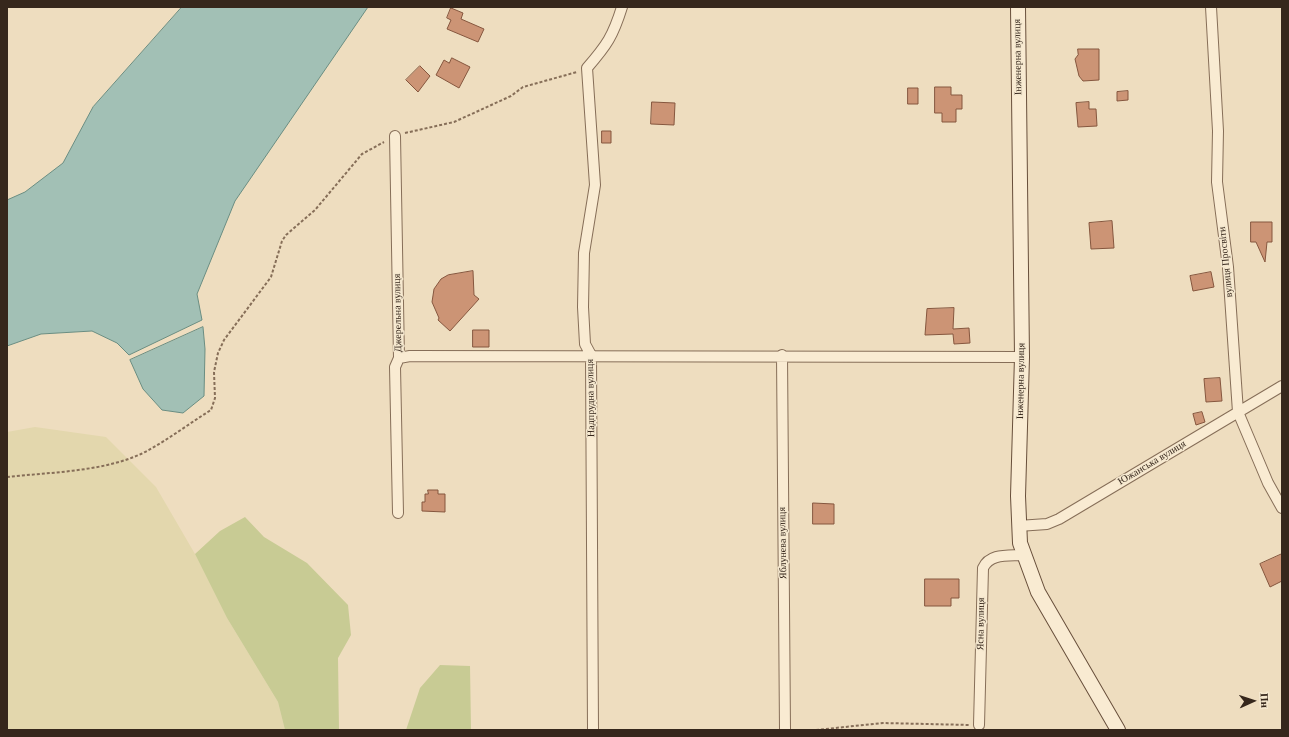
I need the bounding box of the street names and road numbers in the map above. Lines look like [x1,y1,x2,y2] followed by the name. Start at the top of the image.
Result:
[1011,19,1025,95] street label: Інженерна вулиця
[1216,226,1236,298] street label: вулиця Просвіти
[391,274,405,352] street label: Джерельна вулиця
[1014,343,1028,419] street label: Інженерна вулиця
[584,359,598,437] street label: Надпрудна вулиця
[1116,438,1188,488] street label: Южанська вулиця
[776,507,790,579] street label: Яблунева вулиця
[975,598,987,650] street label: Ясна вулиця

